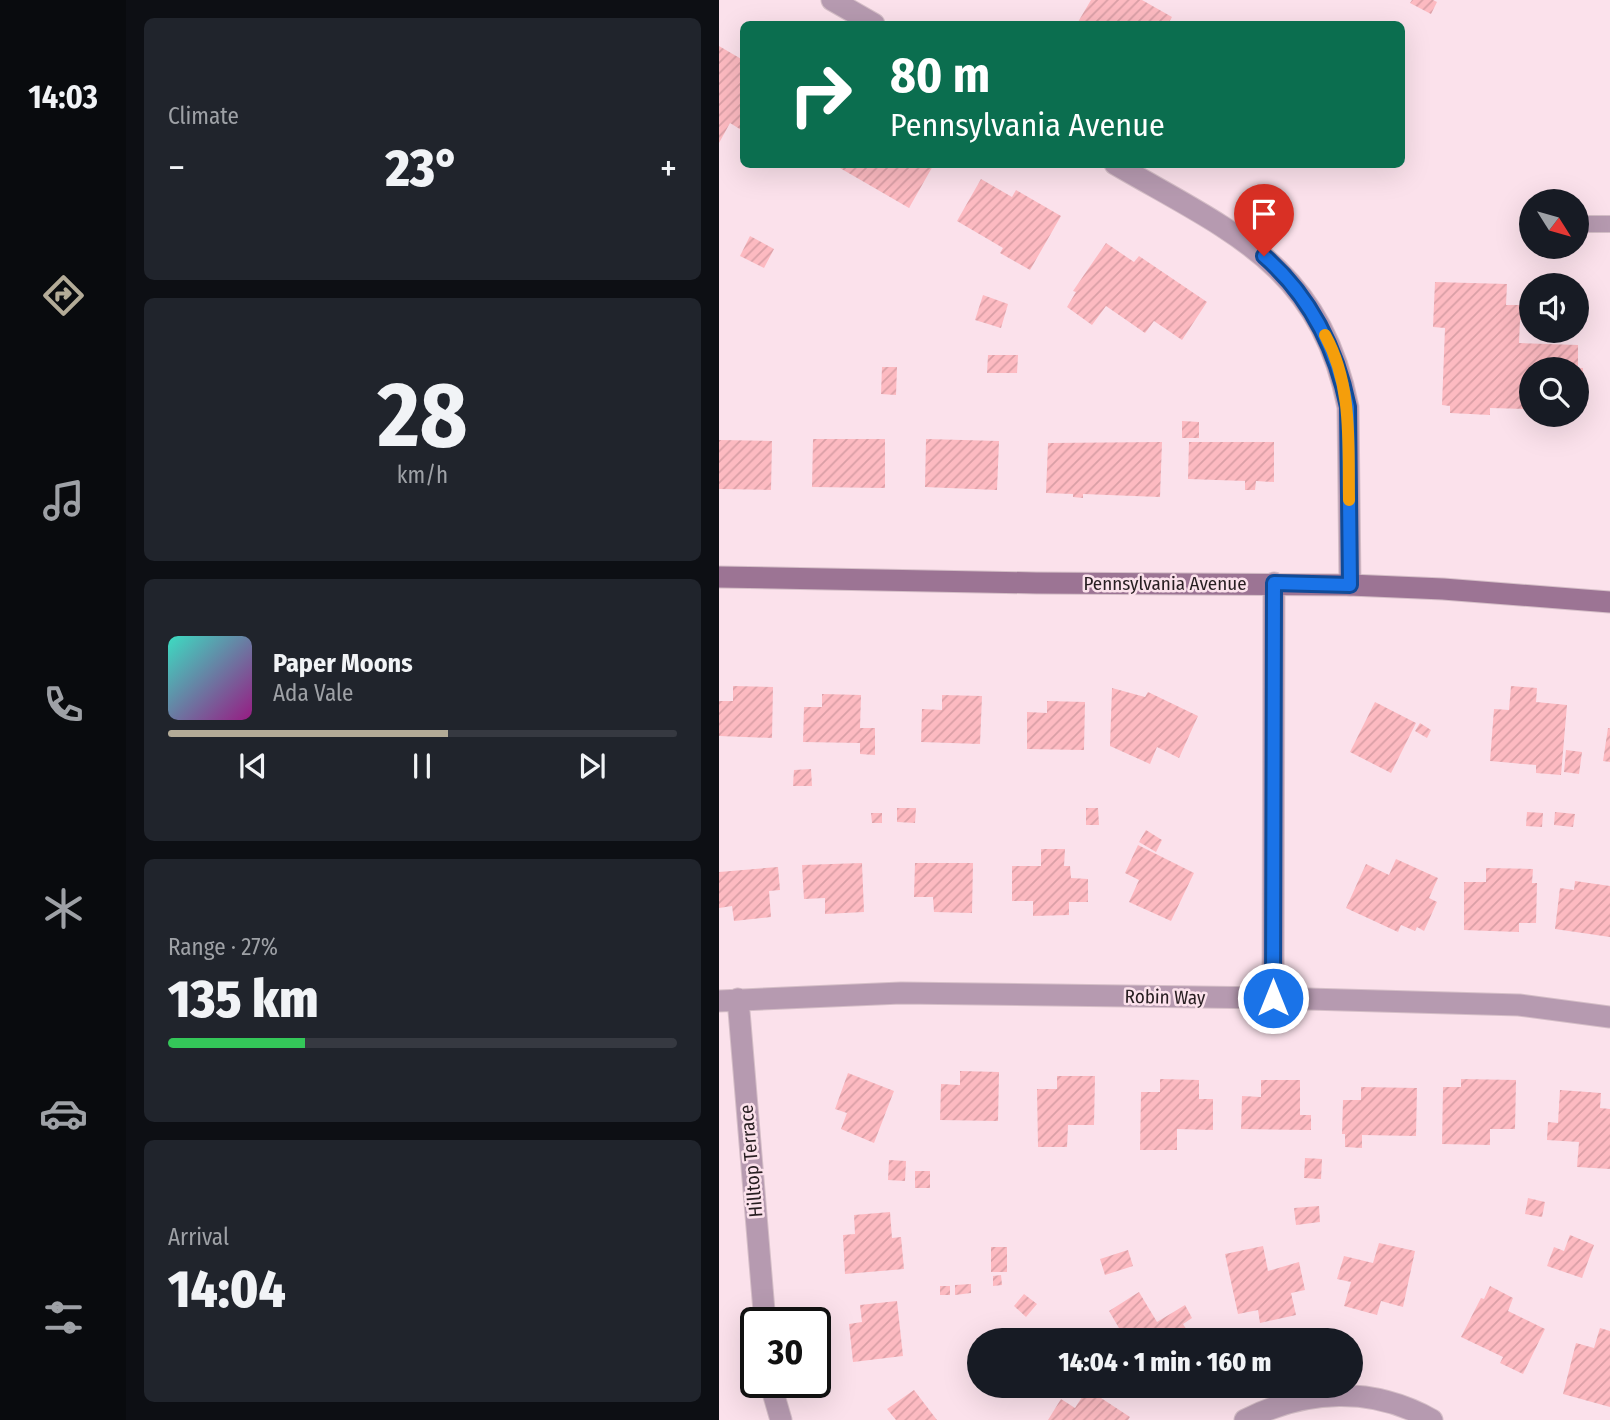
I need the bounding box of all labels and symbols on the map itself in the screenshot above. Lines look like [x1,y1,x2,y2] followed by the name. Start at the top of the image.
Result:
[1234,184,1294,256] pin
[1519,189,1589,259] north arrow
[1083,572,1247,595] street label: Pennsylvania Avenue
[1236,961,1310,1035] position arrow
[1125,985,1206,1009] street label: Robin Way
[735,1104,767,1218] street label: Hilltop Terrace
[740,1307,831,1398] speed limit sign: 30

